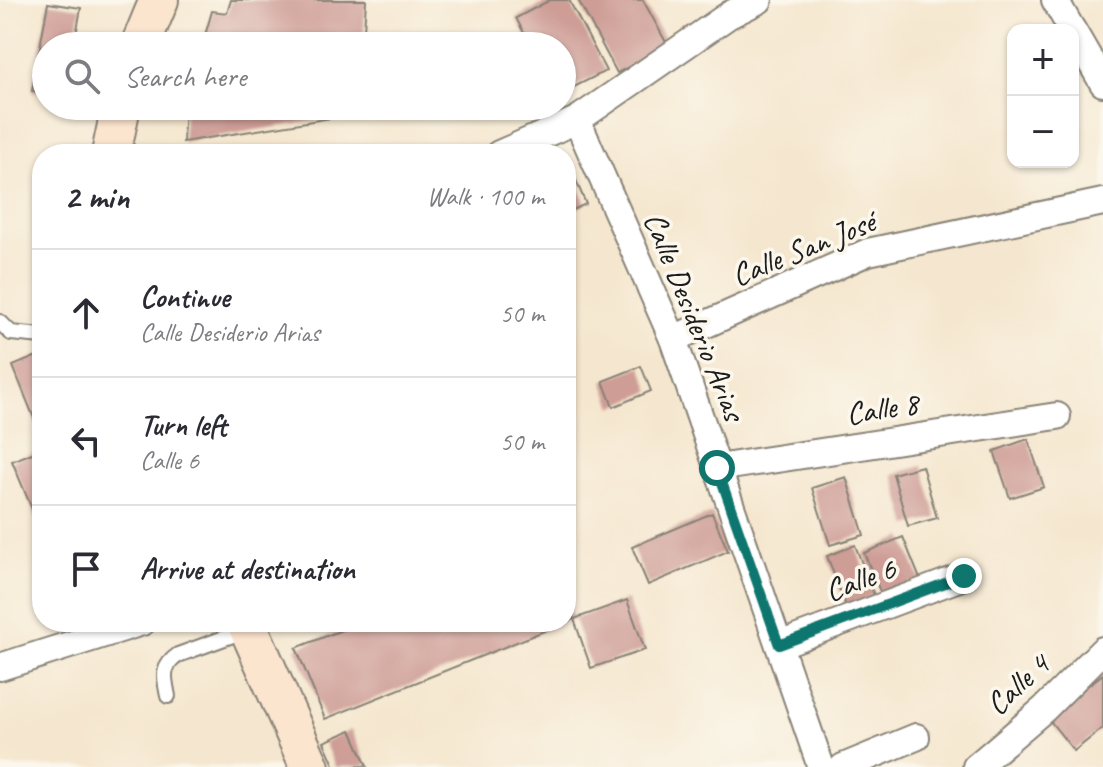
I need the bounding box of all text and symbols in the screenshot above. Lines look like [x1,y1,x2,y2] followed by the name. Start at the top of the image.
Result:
[1007,24,1079,168] map controls
[1007,24,1079,96] button: +
[32,32,576,120] search box
[60,54,104,98] icon: search
[124,57,246,95] text: Search here
[1007,96,1079,168] button: −
[64,175,129,218] text: 2 min
[427,180,544,213] text: Walk · 100 m
[725,199,885,296] street label: Calle San José
[634,206,756,429] street label: Calle Desiderio Arias
[140,278,230,316] text: Continue
[64,291,108,335] icon: ahead
[500,297,544,330] text: 50 m
[140,316,320,349] text: Calle Desiderio Arias
[843,382,924,434] street label: Calle 8
[140,406,227,444] text: Turn left
[64,419,108,463] icon: left
[500,425,544,458] text: 50 m
[140,444,199,477] text: Calle 6
[699,450,735,486] route start
[64,547,108,591] icon: arrive
[819,547,903,611] street label: Calle 6
[140,550,355,588] text: Arrive at destination
[946,558,982,594] route end
[977,642,1060,724] street label: Calle 4

